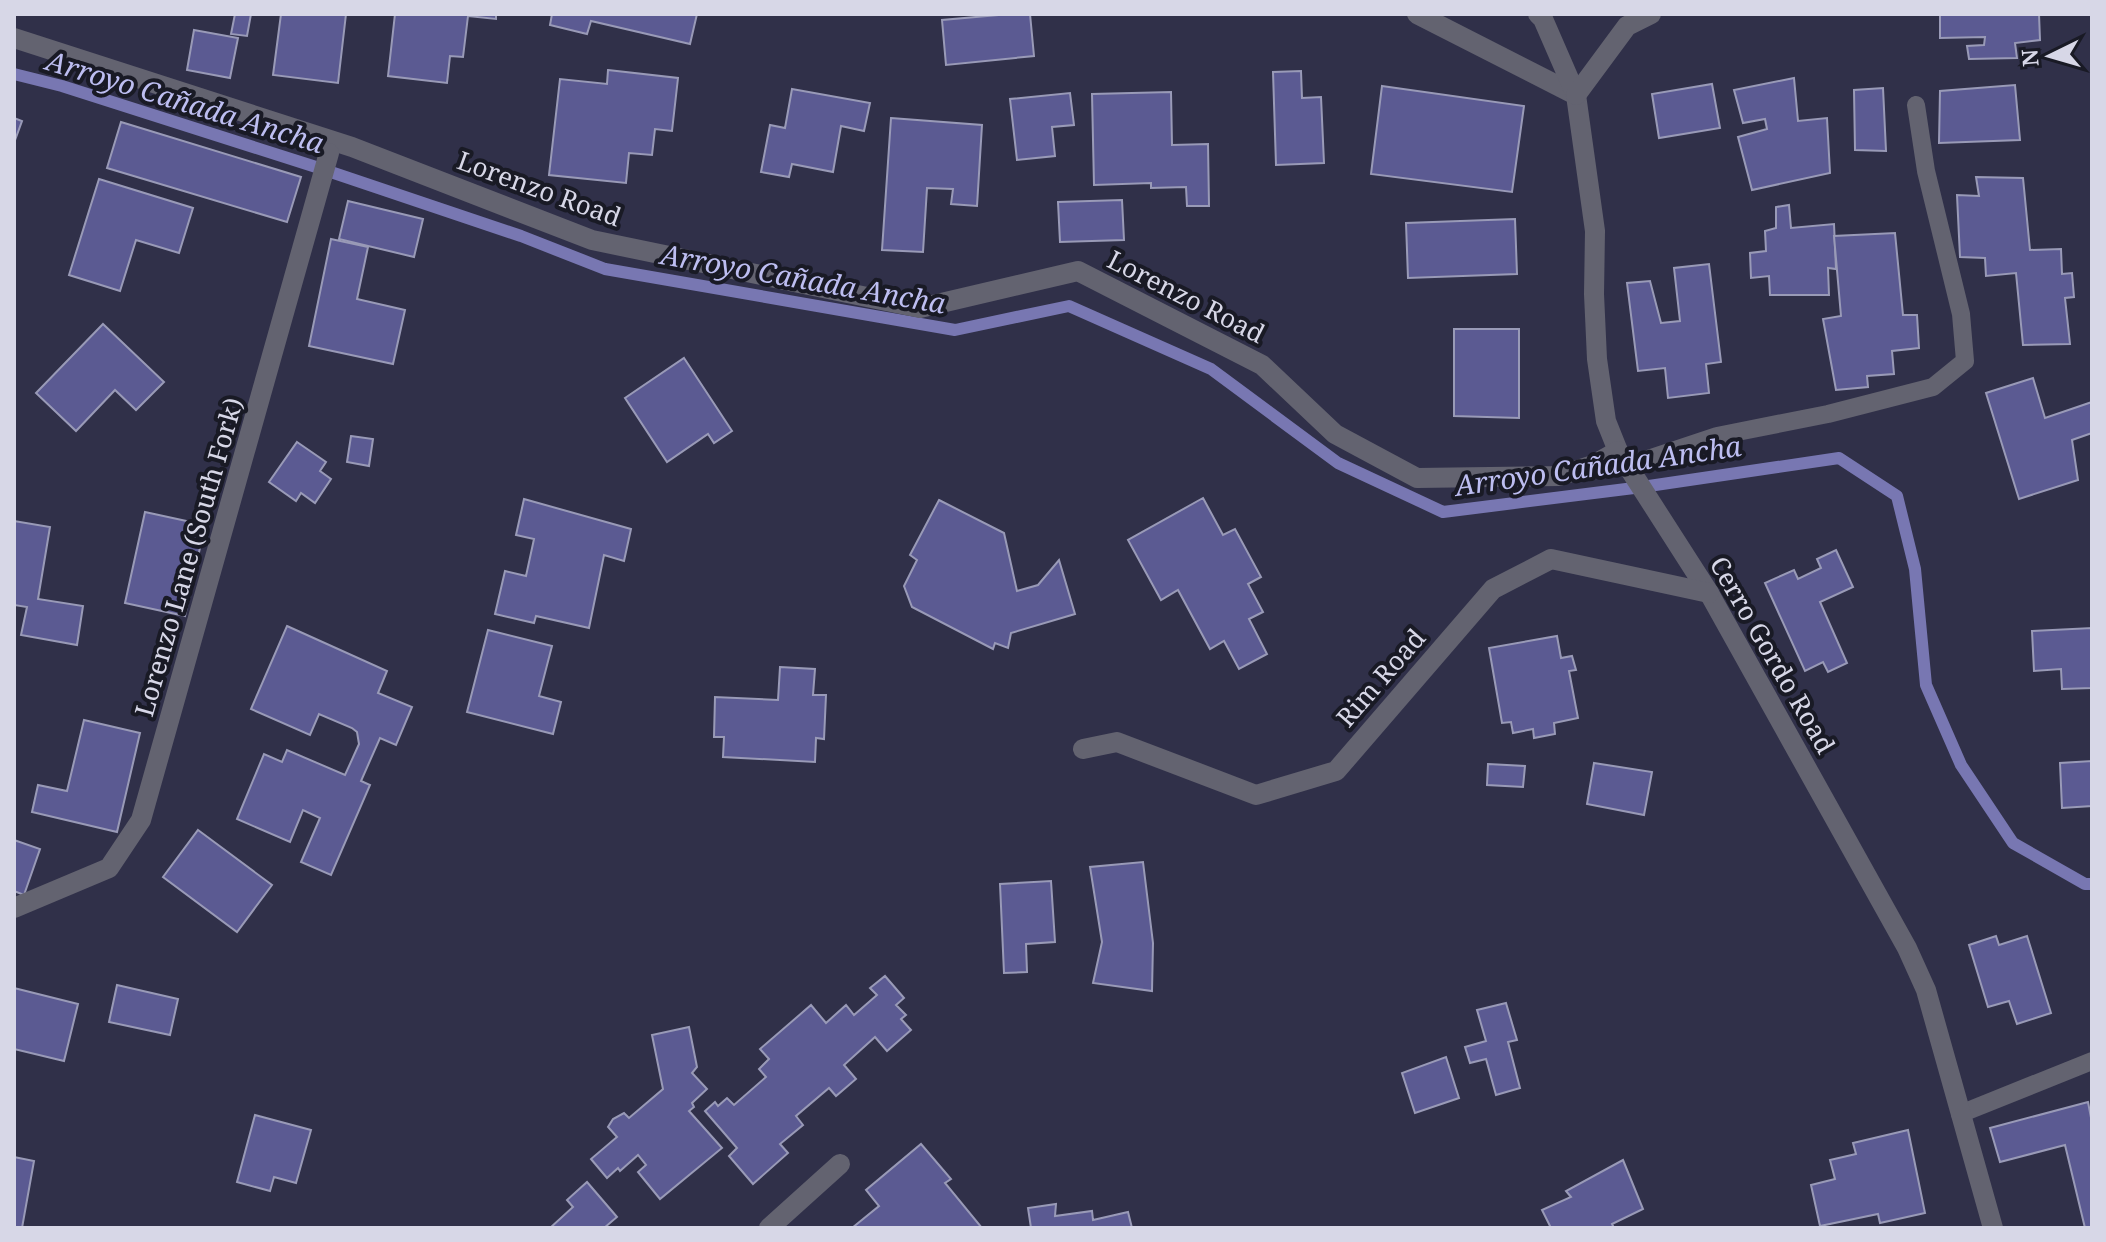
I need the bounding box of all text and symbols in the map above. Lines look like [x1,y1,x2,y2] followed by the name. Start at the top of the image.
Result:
[2010,16,2090,96] north arrow
[40,40,330,162] water label: Arroyo Cañada Ancha
[2013,48,2045,68] text: N
[452,142,626,234] street label: Lorenzo Road
[656,234,949,322] water label: Arroyo Cañada Ancha
[1102,241,1271,351] street label: Lorenzo Road
[125,393,251,720] street label: Lorenzo Lane (South Fork)
[1450,426,1744,504] water label: Arroyo Cañada Ancha
[1702,549,1844,760] street label: Cerro Gordo Road
[1328,620,1433,734] street label: Rim Road

